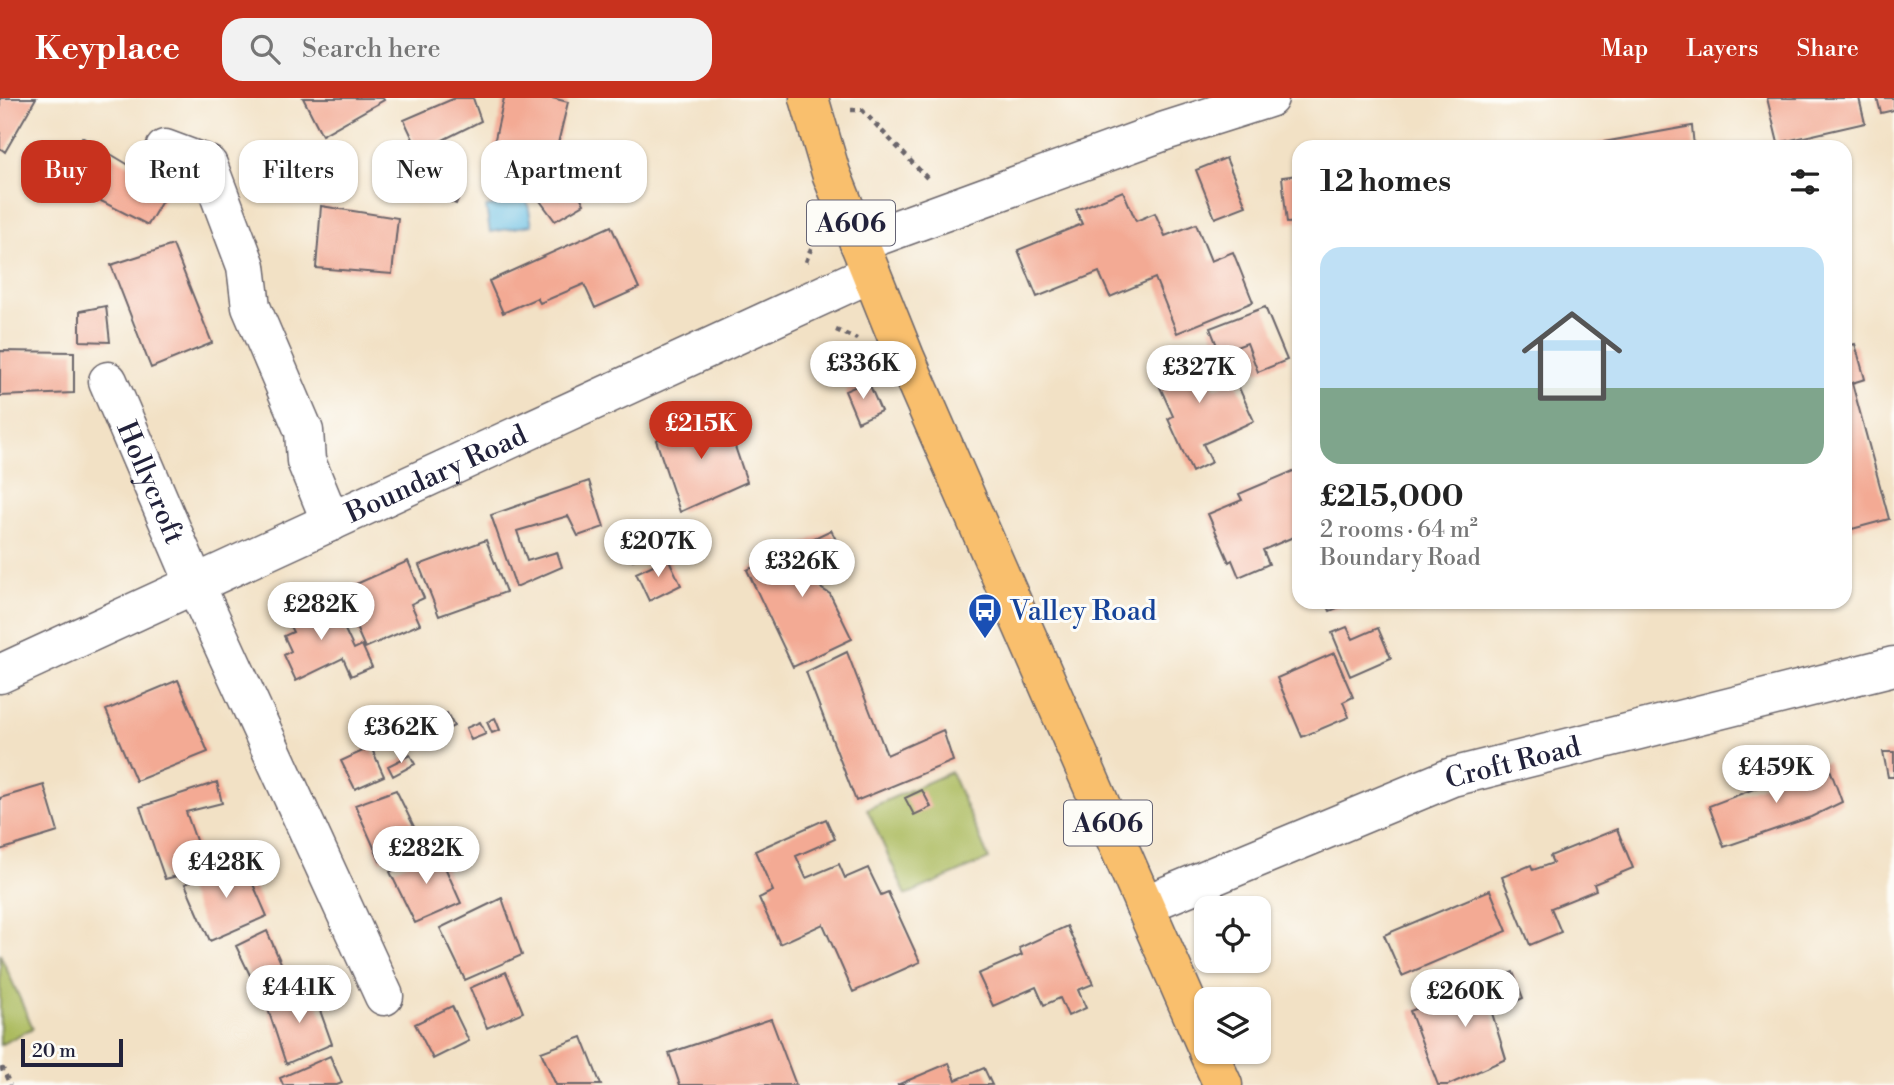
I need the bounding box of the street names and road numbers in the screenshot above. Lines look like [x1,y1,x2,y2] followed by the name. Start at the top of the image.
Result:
[807,200,895,246] road number: A606
[108,416,192,549] street label: Hollycroft
[340,418,533,532] street label: Boundary Road
[1442,729,1584,797] street label: Croft Road
[1064,800,1152,846] road number: A606

